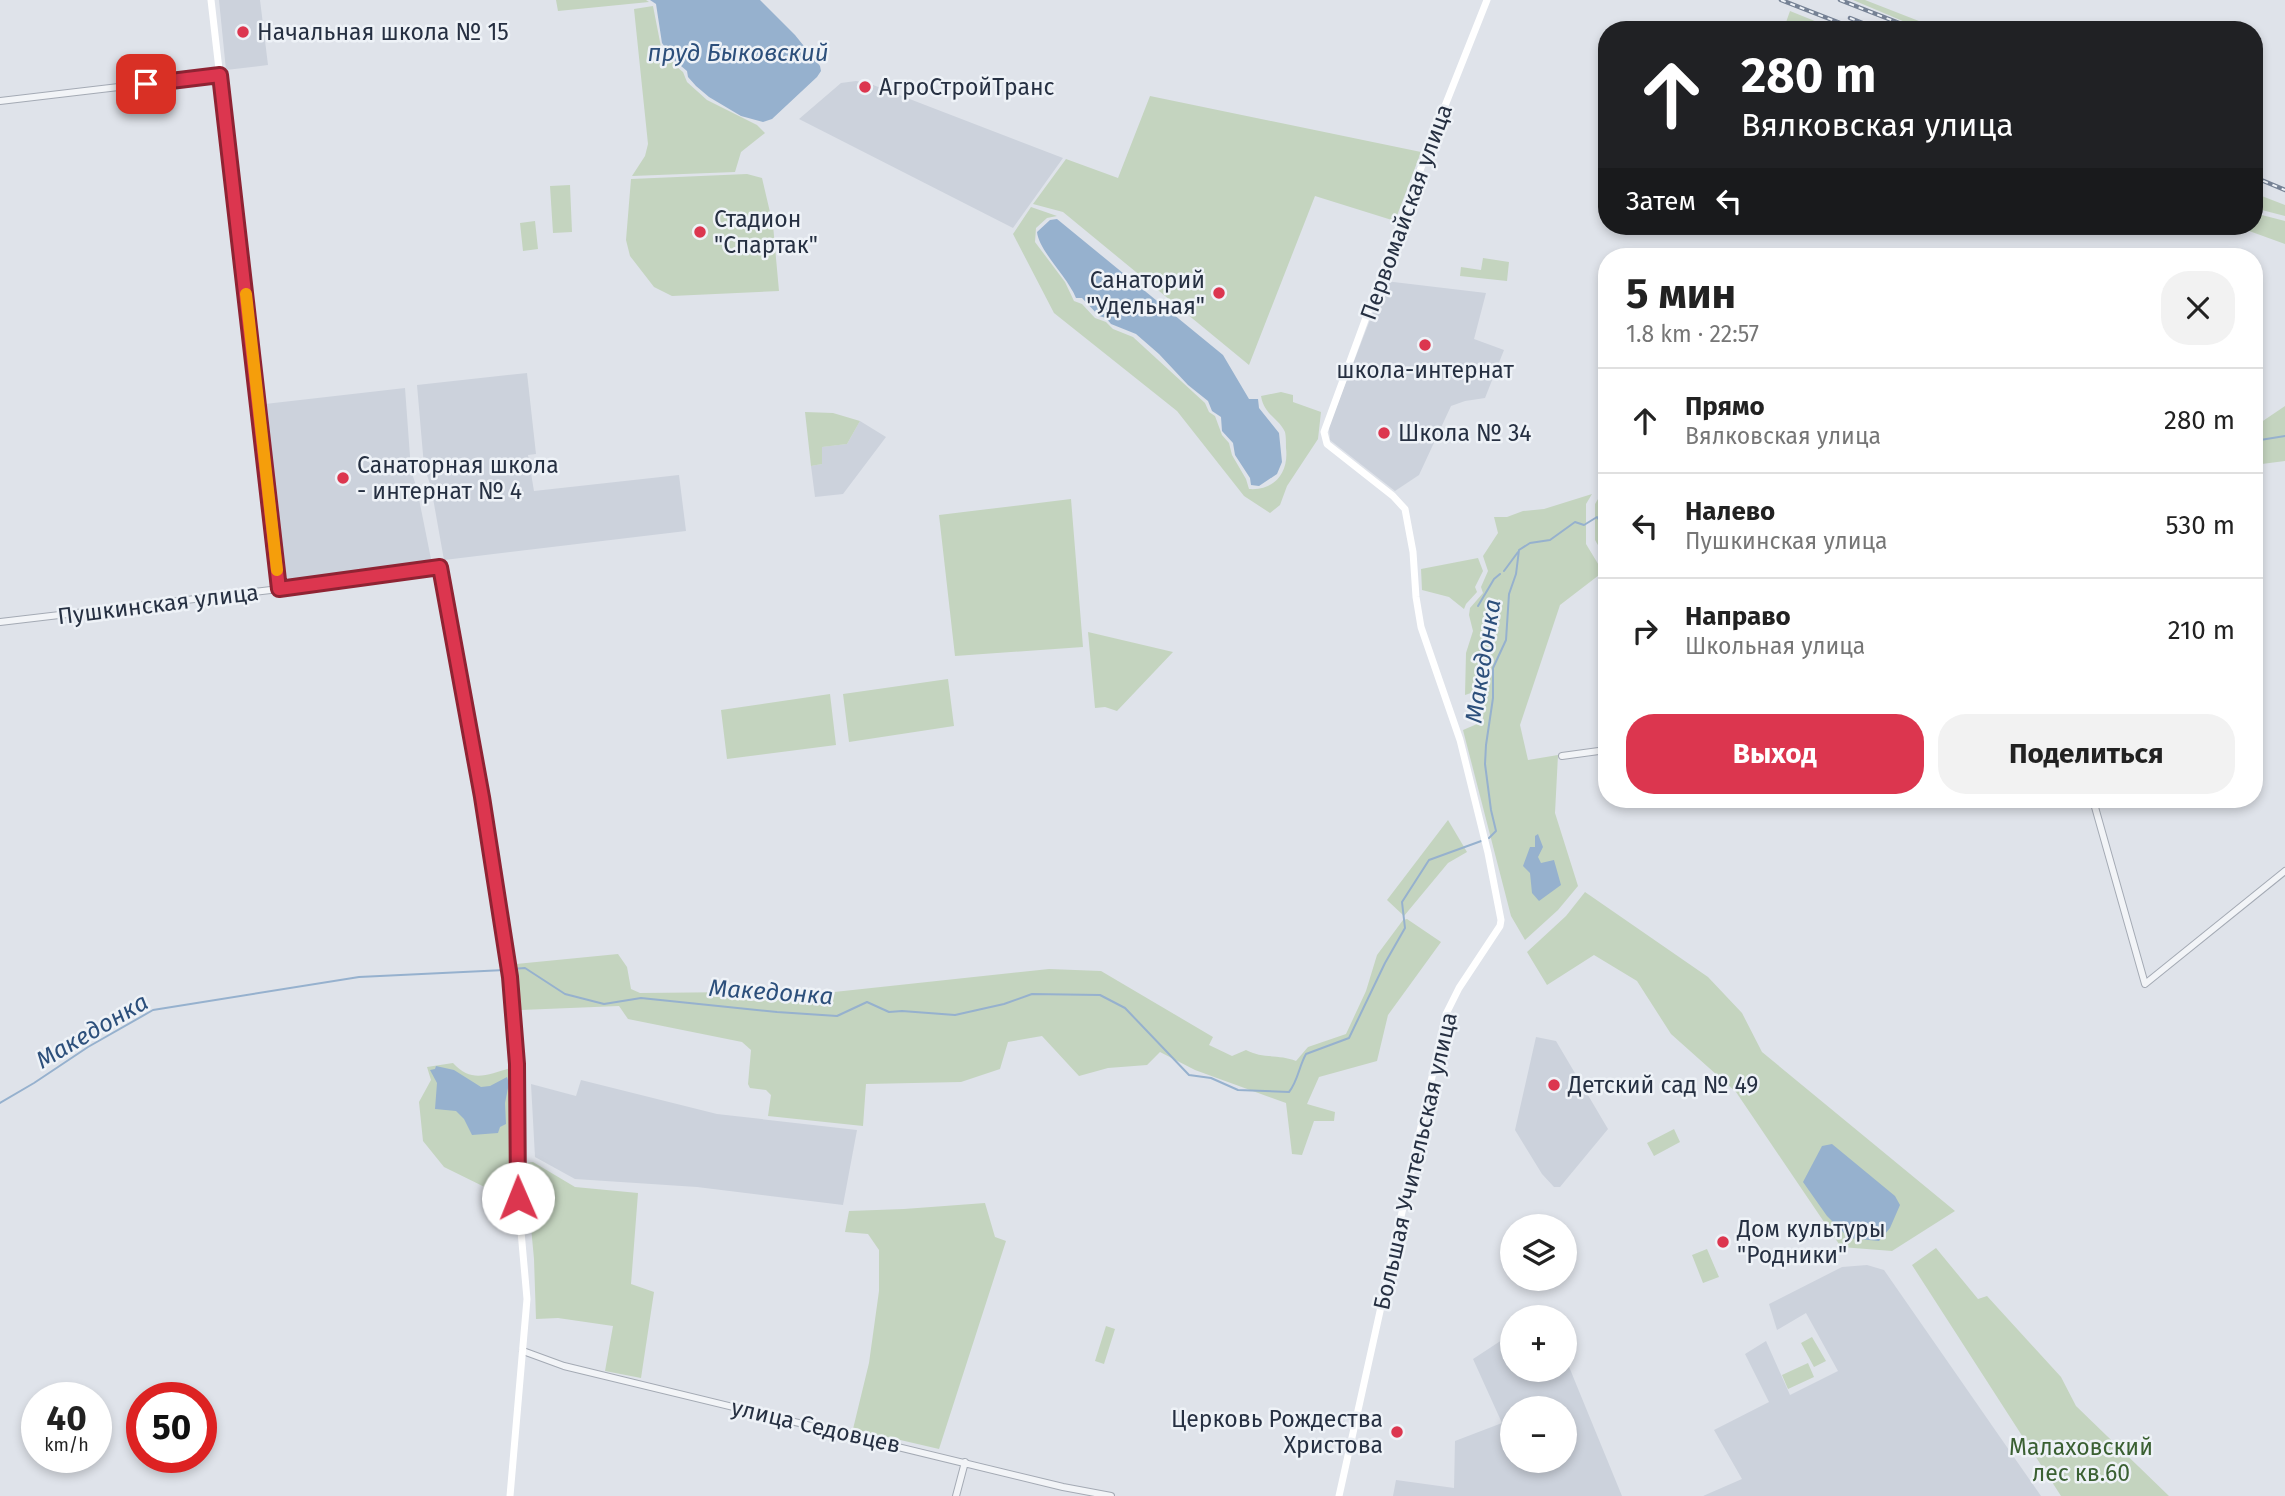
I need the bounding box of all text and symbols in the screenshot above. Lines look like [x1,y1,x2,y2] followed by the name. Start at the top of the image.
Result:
[257,18,509,46] place label: Начальная школа № 15
[235,24,251,40] marker: Начальная школа № 15
[647,39,829,67] water label: пруд Быковский
[1741,46,1877,105] text: 280 m
[1626,49,1717,140] icon: ahead
[116,54,176,114] pin
[127,65,165,103] icon: arrive
[879,73,1055,101] place label: АгроСтройТранс
[857,79,873,95] marker: АгроСтройТранс
[1354,100,1458,324] street label: Первомайская улица
[1741,106,2014,144] text: Вялковская улица
[1710,182,1748,220] icon: left
[1626,186,1696,217] text: Затем
[714,205,818,259] place label: Стадион "Спартак"
[692,224,708,240] marker: Стадион "Спартак"
[1086,266,1205,320] place label: Санаторий "Удельная"
[1626,269,1736,319] text: 5 мин
[2161,271,2235,345] button: close
[1211,285,1227,301] marker: Санаторий "Удельная"
[1626,320,1759,348] text: 1.8 km · 22:57
[1417,337,1433,353] marker: школа-интернат
[1336,356,1514,384] place label: школа-интернат
[1685,391,1765,422] text: Прямо
[1626,402,1664,440] icon: ahead
[2164,405,2235,436] text: 280 m
[1398,419,1532,447] place label: Школа № 34
[1685,422,1881,450] text: Вялковская улица
[1376,425,1392,441] marker: Школа № 34
[357,451,559,505] place label: Санаторная школа - интернат № 4
[335,470,351,486] marker: Санаторная школа - интернат № 4
[1685,496,1775,527] text: Налево
[1626,507,1664,545] icon: left
[2166,510,2235,541] text: 530 m
[1685,527,1887,555] text: Пушкинская улица
[56,578,260,630] street label: Пушкинская улица
[1459,597,1507,725] water label: Македонка
[1685,601,1791,632] text: Направо
[1626,612,1664,650] icon: right
[2168,615,2235,646] text: 210 m
[1685,632,1865,660] text: Школьная улица
[1626,714,1924,794] button: Выход
[1938,714,2235,794] button: Поделиться
[708,974,834,1010] water label: Македонка
[31,988,153,1074] water label: Македонка
[1367,1009,1463,1313] street label: Большая Учительская улица
[1567,1071,1758,1099] place label: Детский сад № 49
[1546,1077,1562,1093] marker: Детский сад № 49
[481,1161,555,1235] position arrow
[1500,1214,1577,1473] map controls
[1500,1214,1577,1291] button: layers
[1736,1215,1886,1269] place label: Дом культуры "Родники"
[1715,1234,1731,1250] marker: Дом культуры "Родники"
[1500,1305,1577,1382] button: +
[126,1382,217,1473] speed limit sign: 50
[729,1393,903,1459] street label: улица Седовцев
[1500,1396,1577,1473] button: −
[46,1397,87,1439] text: 40
[1171,1405,1383,1459] place label: Церковь Рождества Христова
[1389,1424,1405,1440] marker: Церковь Рождества Христова
[2009,1433,2153,1487] park label: Малаховский лес кв.60
[44,1434,89,1456] text: km/h

